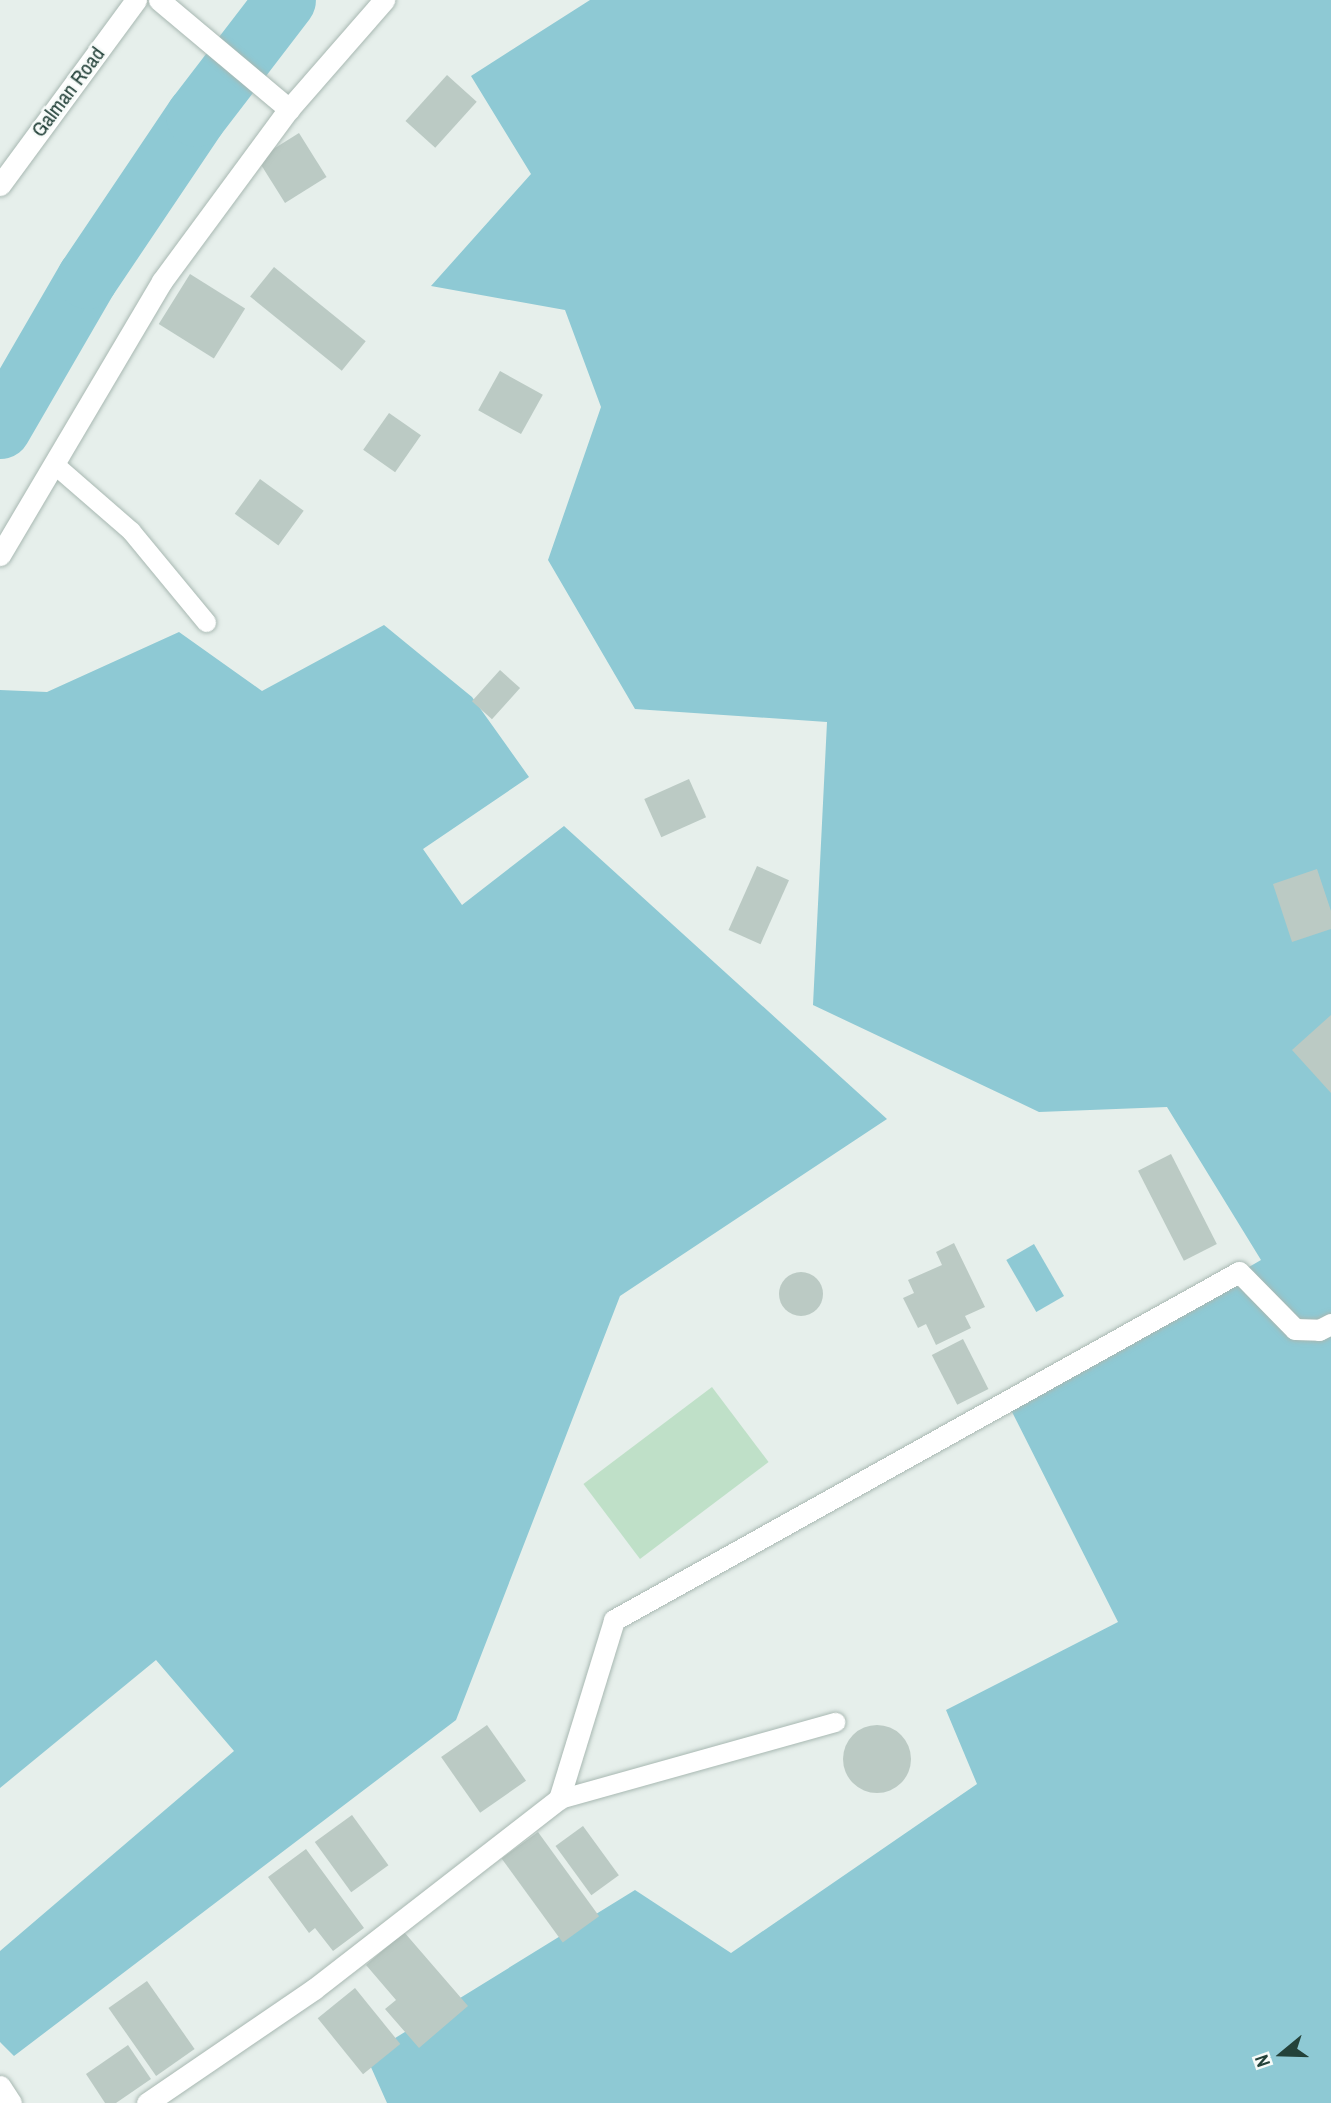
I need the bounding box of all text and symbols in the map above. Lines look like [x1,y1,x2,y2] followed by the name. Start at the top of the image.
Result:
[26,42,110,142] street label: Galman Road
[1247,2019,1317,2089] north arrow
[1248,2051,1276,2070] text: N

